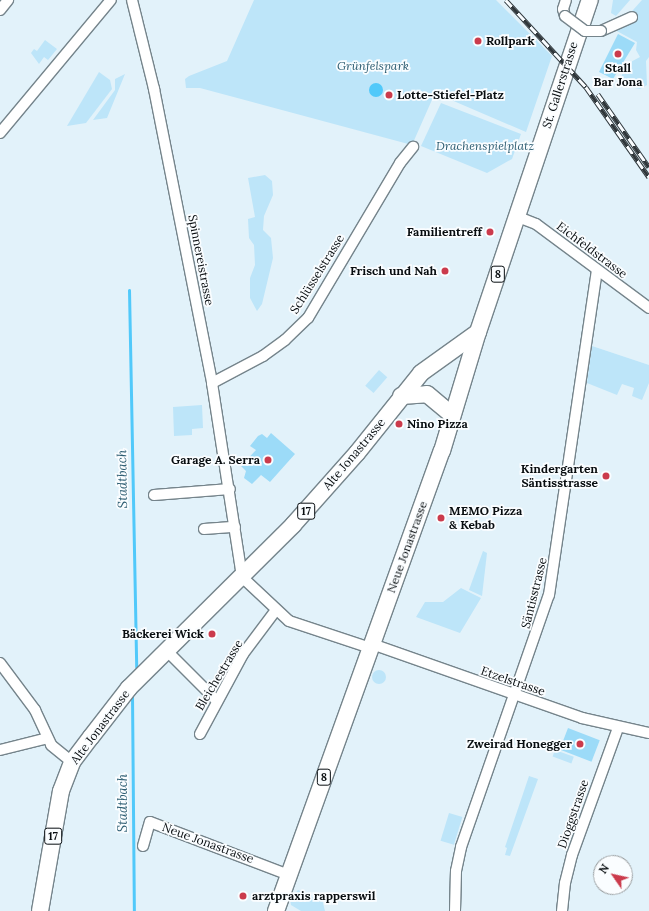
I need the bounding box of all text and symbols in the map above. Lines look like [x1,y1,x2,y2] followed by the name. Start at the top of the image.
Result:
[486,34,535,48] place label: Rollpark
[473,36,483,46] marker: Rollpark
[539,40,581,130] street label: St. Gallerstrasse
[613,49,623,59] marker: Stall Bar Jona
[337,59,409,73] park label: Grünfelspark
[594,61,642,89] place label: Stall Bar Jona
[397,88,504,102] place label: Lotte-Stiefel-Platz
[384,90,394,100] marker: Lotte-Stiefel-Platz
[436,139,534,153] park label: Drachenspielplatz
[185,213,217,307] street label: Spinnereistrasse
[554,219,630,281] street label: Eichfeldstrasse
[407,225,482,239] place label: Familientreff
[485,227,495,237] marker: Familientreff
[287,232,347,316] street label: Schlüsselstrasse
[350,264,437,278] place label: Frisch und Nah
[490,265,506,283] road number: 8
[440,266,450,276] marker: Frisch und Nah
[320,415,388,493] street label: Alte Jonastrasse
[407,417,468,431] place label: Nino Pizza
[394,419,404,429] marker: Nino Pizza
[115,450,131,508] water label: Stadtbach
[171,453,260,467] place label: Garage A. Serra
[263,455,273,465] marker: Garage A. Serra
[521,462,598,490] place label: Kindergarten Säntisstrasse
[601,471,611,481] marker: Kindergarten Säntisstrasse
[384,499,430,595] street label: Neue Jonastrasse
[297,502,315,520] road number: 17
[449,504,522,532] place label: MEMO Pizza & Kebab
[436,513,446,523] marker: MEMO Pizza & Kebab
[518,556,550,630] street label: Säntisstrasse
[122,627,204,641] place label: Bäckerei Wick
[207,629,217,639] marker: Bäckerei Wick
[192,637,246,713] street label: Bleichestrasse
[479,663,547,699] street label: Etzelstrasse
[67,687,133,767] street label: Alte Jonastrasse
[467,737,572,751] place label: Zweirad Honegger
[575,739,585,749] marker: Zweirad Honegger
[316,768,332,786] road number: 8
[115,774,131,832] water label: Stadtbach
[555,778,591,850] street label: Dioggstrasse
[160,820,256,866] street label: Neue Jonastrasse
[44,827,62,845] road number: 17
[593,855,633,895] north arrow
[596,861,612,876] text: N
[252,889,375,903] place label: arztpraxis rapperswil
[237,890,249,902] marker: arztpraxis rapperswil

